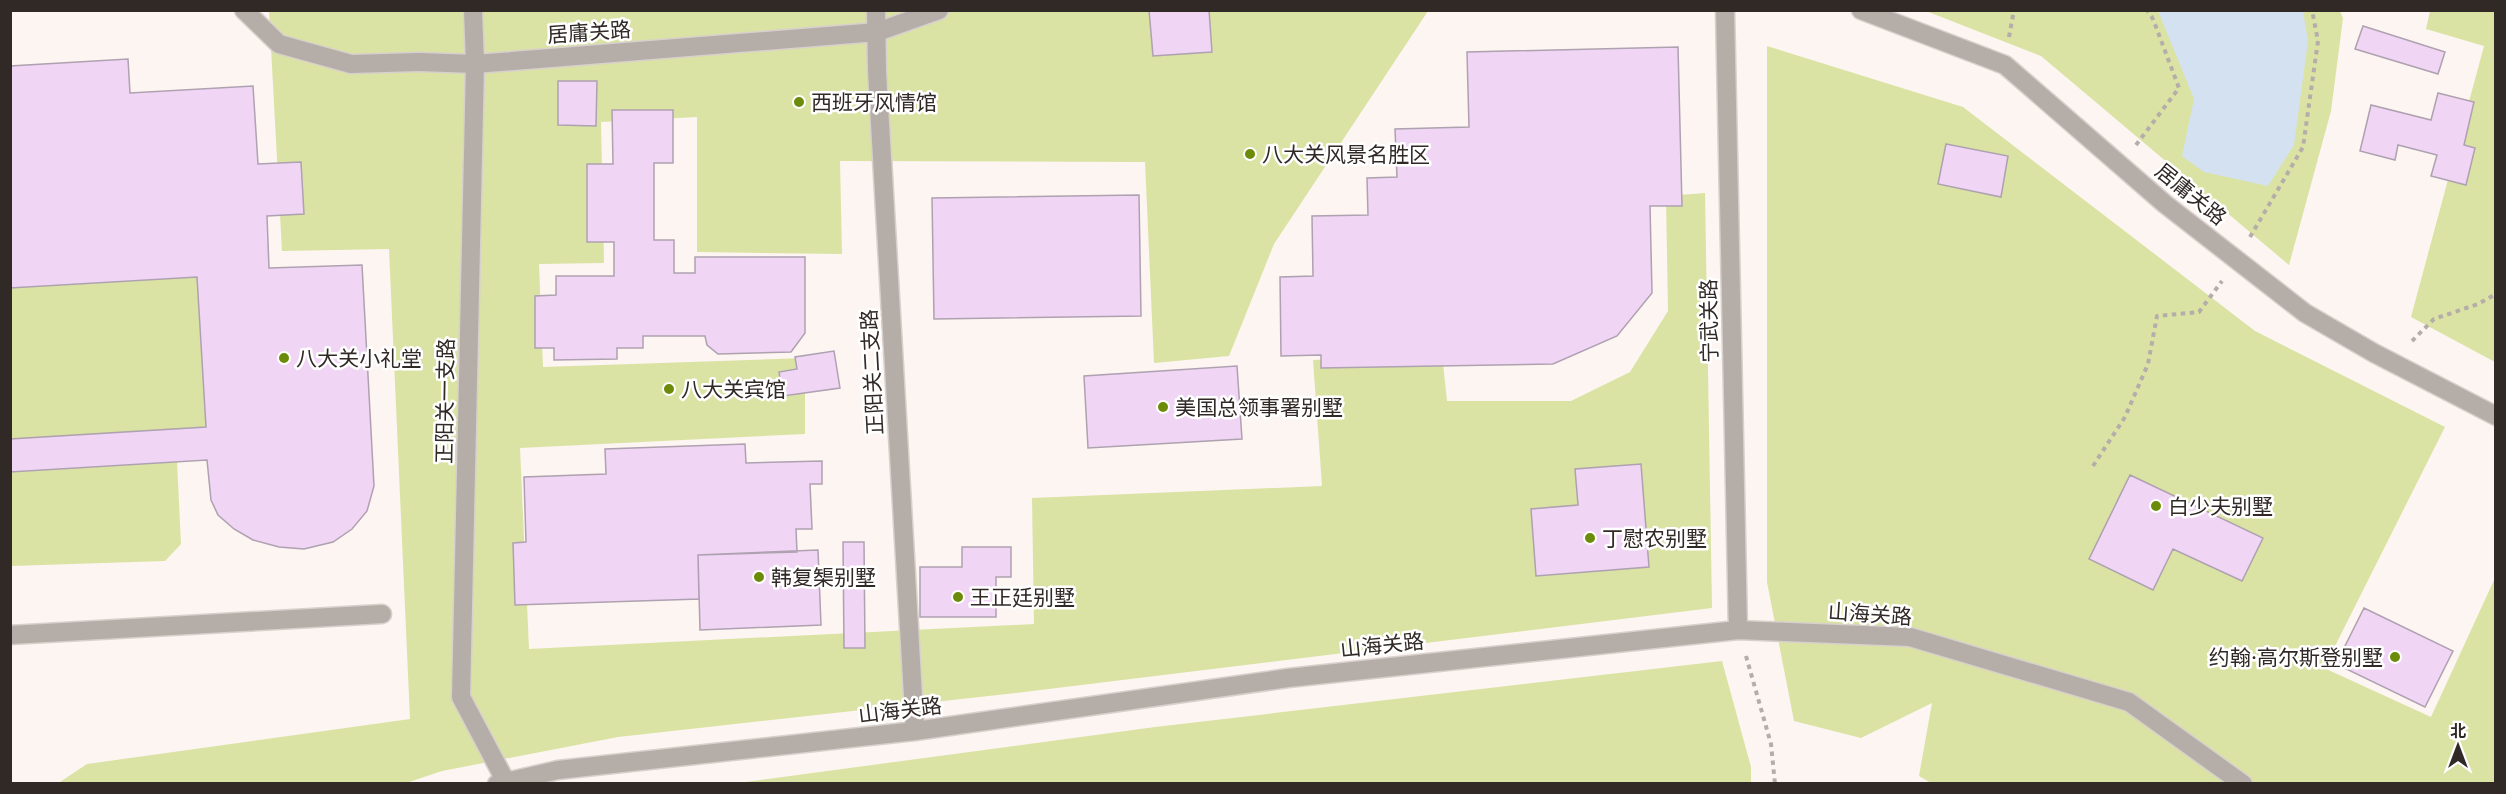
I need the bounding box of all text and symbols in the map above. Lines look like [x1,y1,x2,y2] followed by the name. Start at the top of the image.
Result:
[546,17,632,47] street label: 居庸关路
[811,90,937,115] place label: 西班牙风情馆
[792,95,806,109] marker: 西班牙风情馆
[1262,142,1430,167] place label: 八大关风景名胜区
[1243,147,1257,161] marker: 八大关风景名胜区
[2150,158,2232,230] street label: 居庸关路
[1696,279,1722,363] street label: 宁武关路
[856,308,888,436] street label: 正阳关二支路
[431,338,459,464] street label: 正阳关一支路
[296,346,422,371] place label: 八大关小礼堂
[277,351,291,365] marker: 八大关小礼堂
[681,377,786,402] place label: 八大关宾馆
[662,382,676,396] marker: 八大关宾馆
[1175,395,1343,420] place label: 美国总领事署别墅
[1156,400,1170,414] marker: 美国总领事署别墅
[2168,494,2273,519] place label: 白少夫别墅
[2149,499,2163,513] marker: 白少夫别墅
[1602,526,1707,551] place label: 丁慰农别墅
[1583,531,1597,545] marker: 丁慰农别墅
[771,565,876,590] place label: 韩复榘别墅
[752,570,766,584] marker: 韩复榘别墅
[970,585,1075,610] place label: 王正廷别墅
[951,590,965,604] marker: 王正廷别墅
[1827,599,1913,629] street label: 山海关路
[1339,628,1425,662] street label: 山海关路
[2209,645,2383,670] place label: 约翰·高尔斯登别墅
[2388,650,2402,664] marker: 约翰·高尔斯登别墅
[857,692,943,728] street label: 山海关路
[2428,716,2488,776] north arrow
[2450,721,2466,741] text: 北

